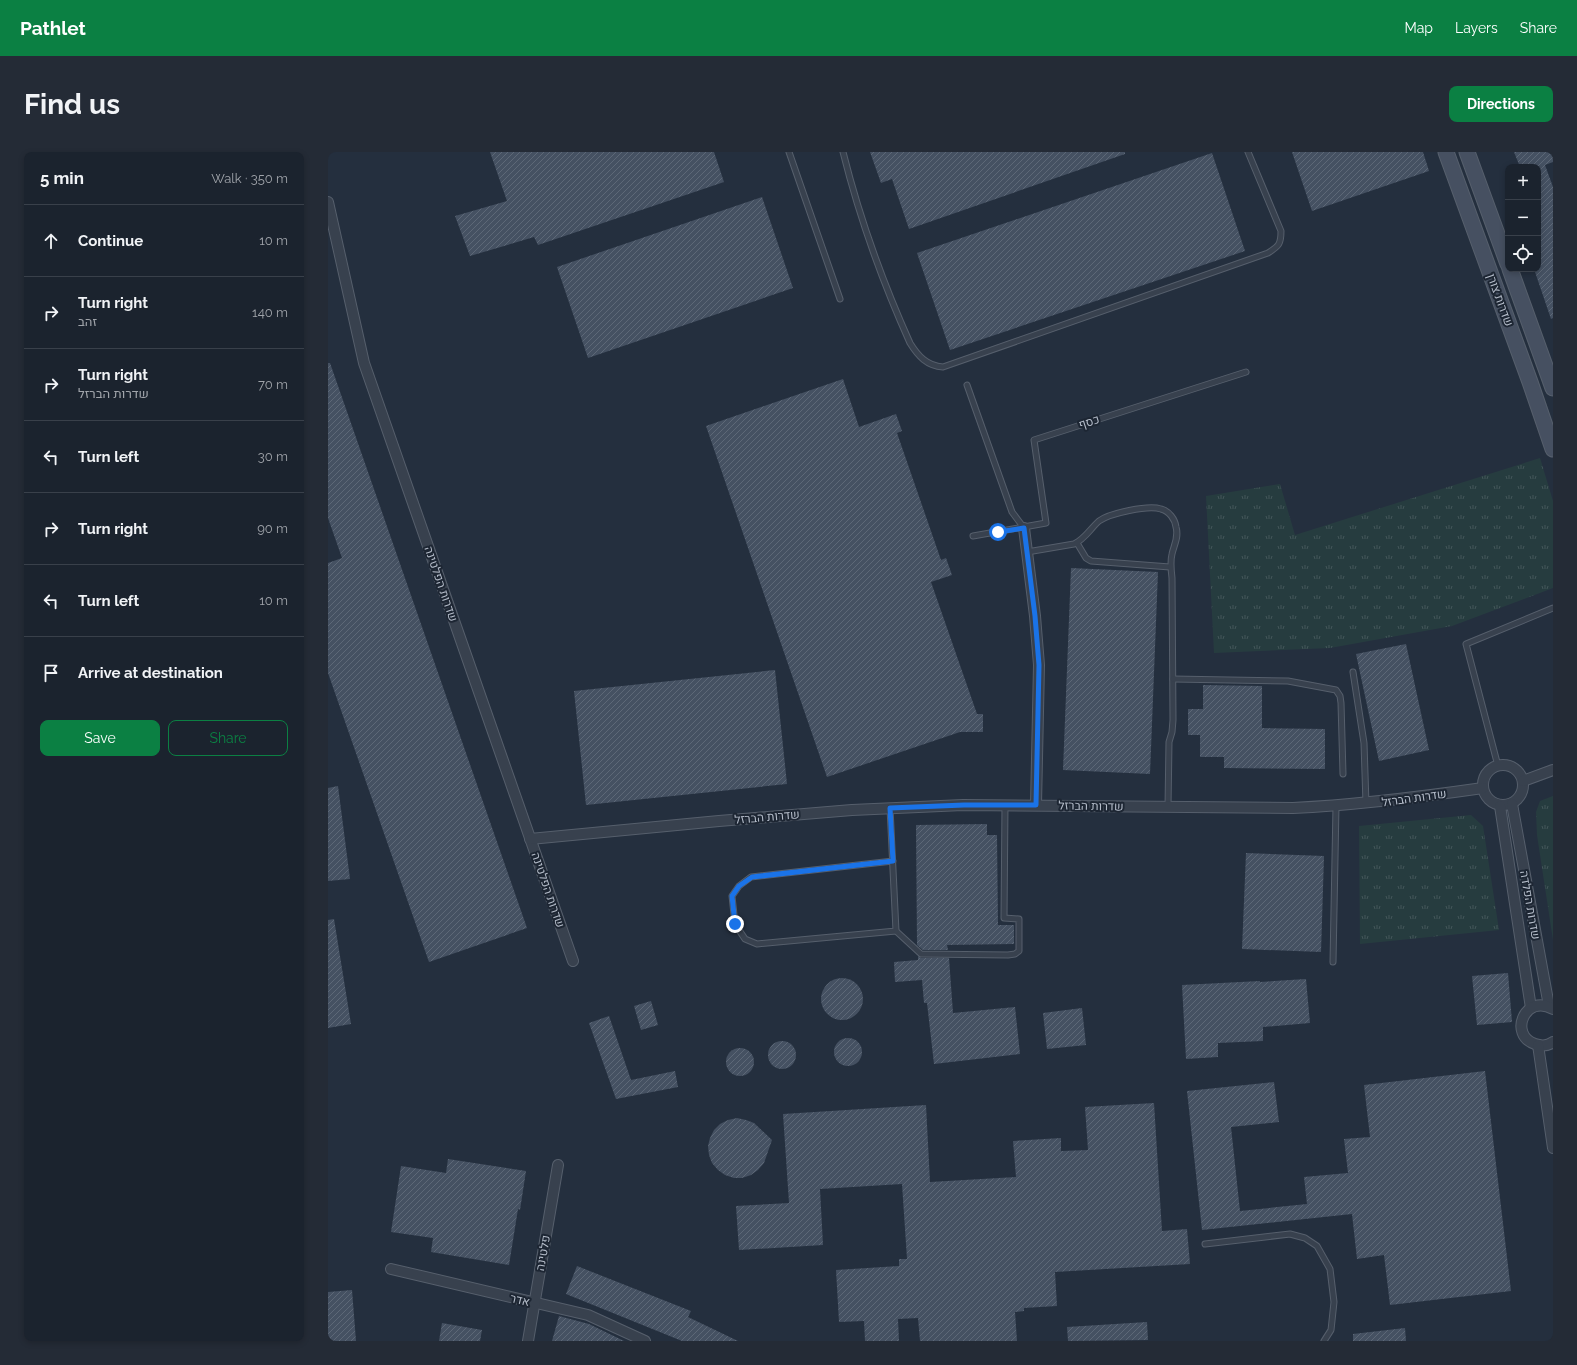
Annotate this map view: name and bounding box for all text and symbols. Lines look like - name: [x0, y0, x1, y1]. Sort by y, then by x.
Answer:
- text: Pathlet: [20, 17, 86, 39]
- text: Map: [1405, 20, 1433, 36]
- text: Layers: [1455, 20, 1498, 36]
- text: Share: [1520, 20, 1557, 36]
- button: Directions: [1449, 86, 1553, 122]
- text: Find us: [24, 88, 120, 121]
- map controls: [1505, 164, 1541, 272]
- button: +: [1505, 164, 1541, 200]
- text: 5 min: [40, 168, 84, 188]
- text: Walk · 350 m: [211, 171, 288, 186]
- button: −: [1505, 200, 1541, 236]
- icon: ahead: [40, 230, 62, 252]
- text: Continue: [78, 232, 143, 250]
- text: 10 m: [259, 233, 288, 248]
- button: locate: [1505, 236, 1541, 272]
- street label: שדרות צורן: [1484, 272, 1516, 328]
- text: Turn right: [78, 294, 148, 312]
- icon: right: [40, 302, 62, 324]
- text: 140 m: [252, 305, 288, 320]
- text: זהב: [78, 314, 97, 329]
- text: Turn right: [78, 366, 148, 384]
- icon: right: [40, 374, 62, 396]
- text: 70 m: [258, 377, 288, 392]
- text: שדרות הברזל: [78, 386, 149, 401]
- street label: כסף: [1077, 412, 1101, 432]
- icon: left: [40, 446, 62, 468]
- text: Turn left: [78, 448, 139, 466]
- text: 30 m: [258, 449, 288, 464]
- icon: right: [40, 518, 62, 540]
- text: Turn right: [78, 520, 148, 538]
- text: 90 m: [257, 521, 288, 536]
- route start: [989, 523, 1007, 541]
- street label: שדרות הפלטינה: [422, 544, 460, 624]
- icon: left: [40, 590, 62, 612]
- text: Turn left: [78, 592, 139, 610]
- text: 10 m: [259, 593, 288, 608]
- icon: arrive: [40, 662, 62, 684]
- text: Arrive at destination: [78, 664, 223, 682]
- button: Save: [40, 720, 160, 756]
- button: Share: [168, 720, 288, 756]
- street label: שדרות הברזל: [1381, 787, 1447, 809]
- street label: שדרות הברזל: [1058, 798, 1124, 814]
- street label: שדרות הברזל: [734, 807, 800, 827]
- street label: שדרות הפלטינה: [529, 850, 567, 930]
- street label: שדרות הפלדה: [1517, 869, 1543, 941]
- route end: [726, 915, 744, 933]
- street label: פלטינה: [533, 1234, 553, 1272]
- street label: אדר: [509, 1291, 532, 1309]

